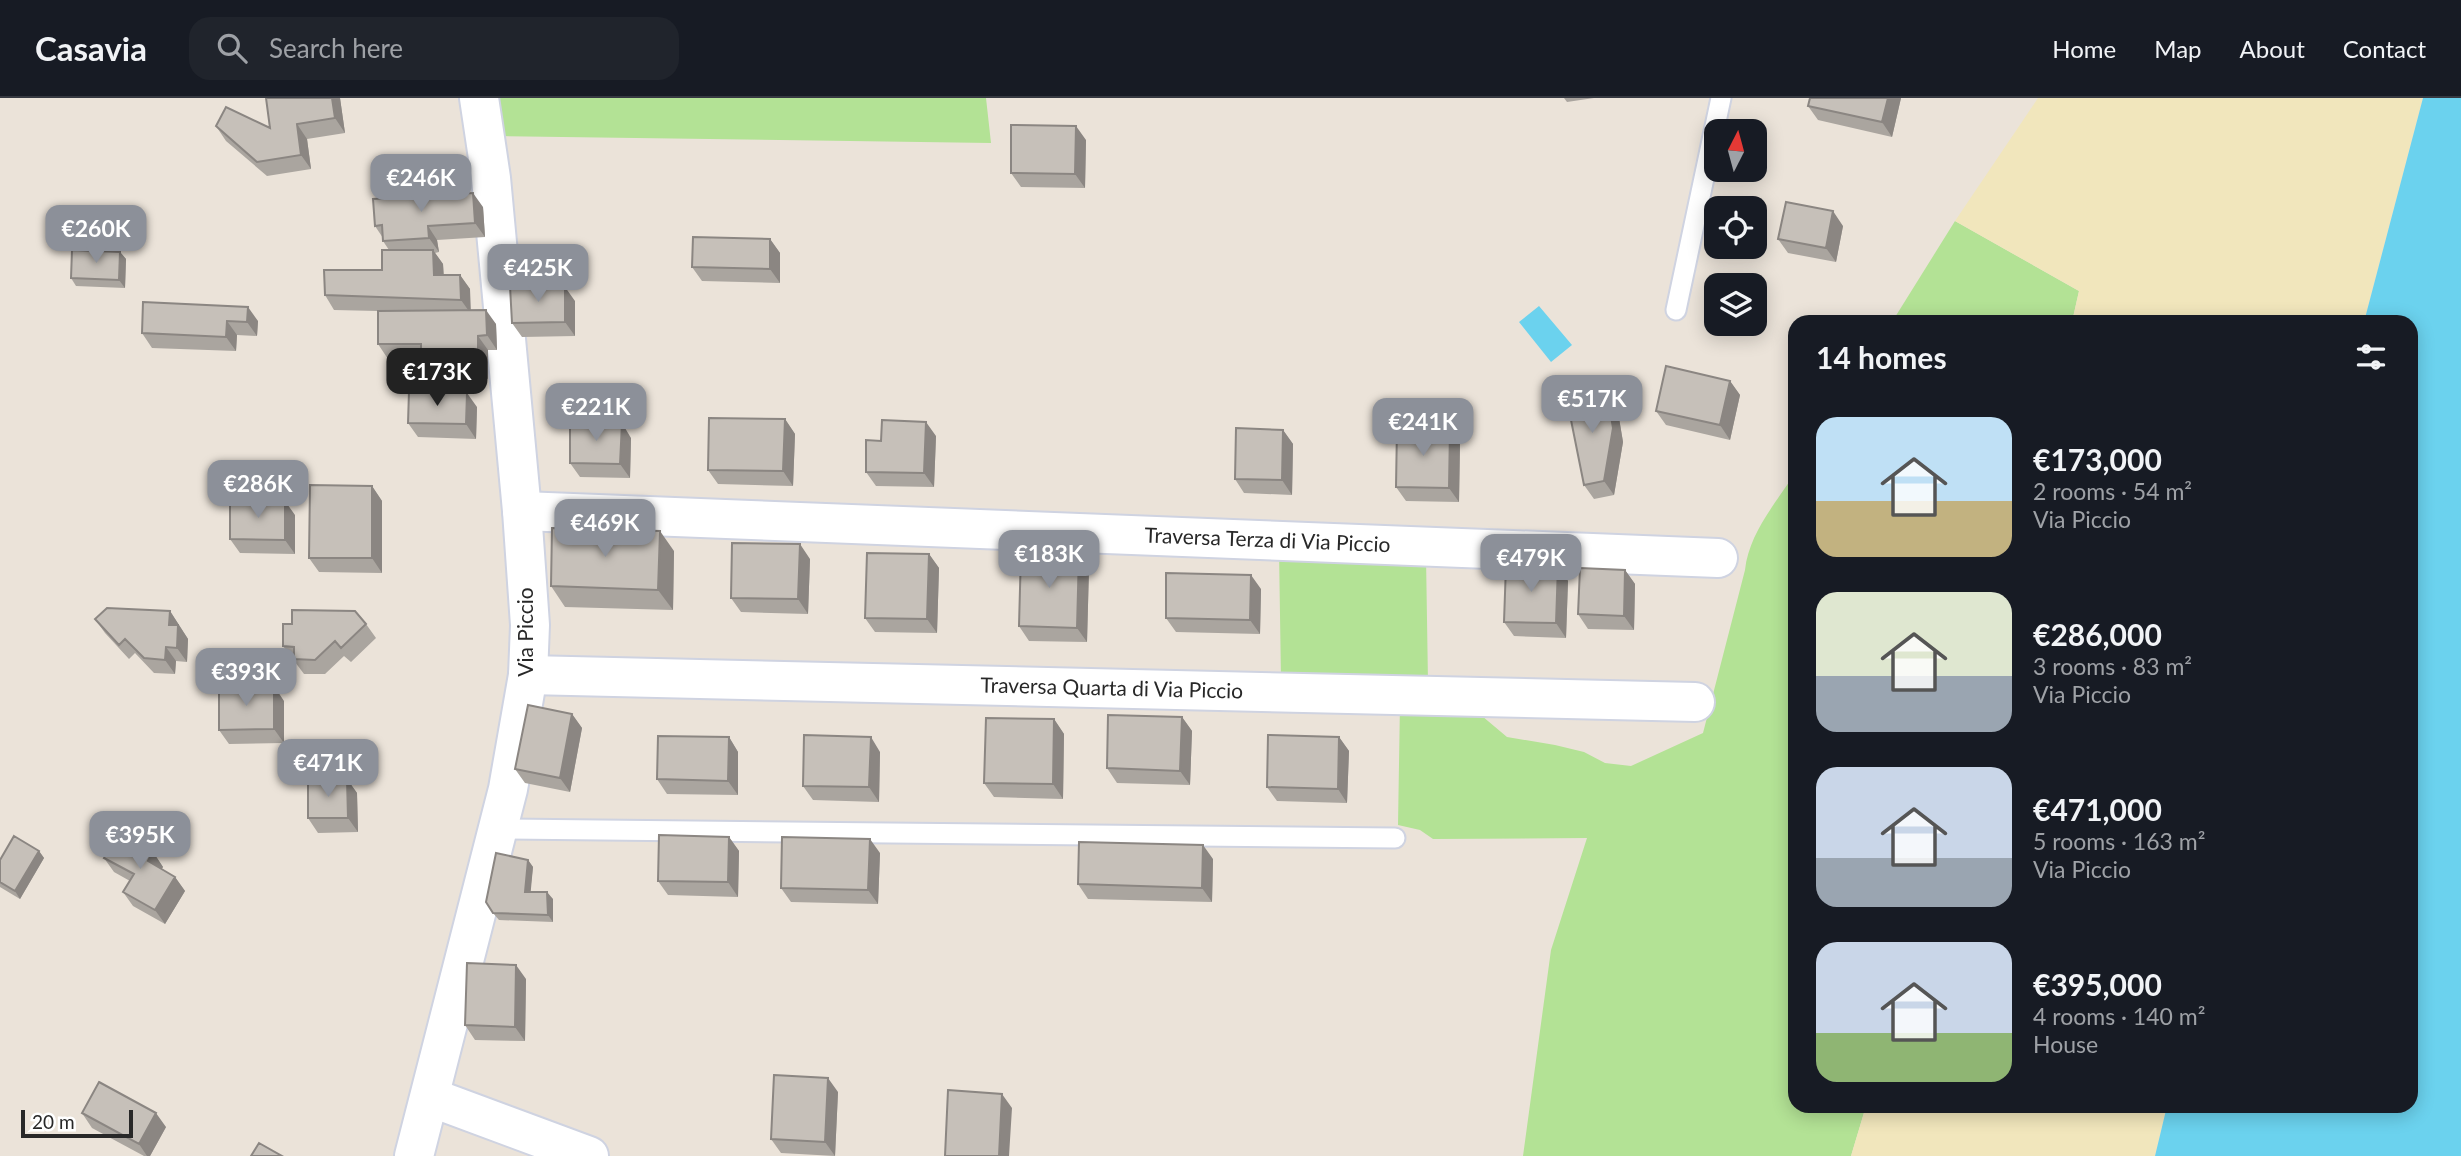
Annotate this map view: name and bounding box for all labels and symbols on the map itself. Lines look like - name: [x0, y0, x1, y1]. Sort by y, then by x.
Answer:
- north arrow: [1704, 119, 1768, 182]
- pin: €246K: [372, 155, 470, 214]
- pin: €260K: [47, 206, 145, 265]
- pin: €425K: [489, 244, 587, 304]
- pin: €173K: [388, 348, 486, 408]
- pin: €517K: [1543, 376, 1641, 435]
- pin: €221K: [547, 384, 645, 443]
- pin: €241K: [1374, 398, 1472, 458]
- pin: €286K: [209, 460, 307, 520]
- pin: €469K: [556, 500, 654, 559]
- street label: Traversa Terza di Via Piccio: [1144, 521, 1391, 556]
- pin: €183K: [1000, 531, 1098, 590]
- pin: €479K: [1482, 534, 1580, 594]
- street label: Via Piccio: [512, 587, 537, 677]
- pin: €393K: [197, 648, 295, 708]
- street label: Traversa Quarta di Via Piccio: [980, 671, 1244, 703]
- pin: €471K: [279, 740, 377, 799]
- pin: €395K: [91, 812, 189, 871]
- scale bar: [21, 1107, 133, 1139]

